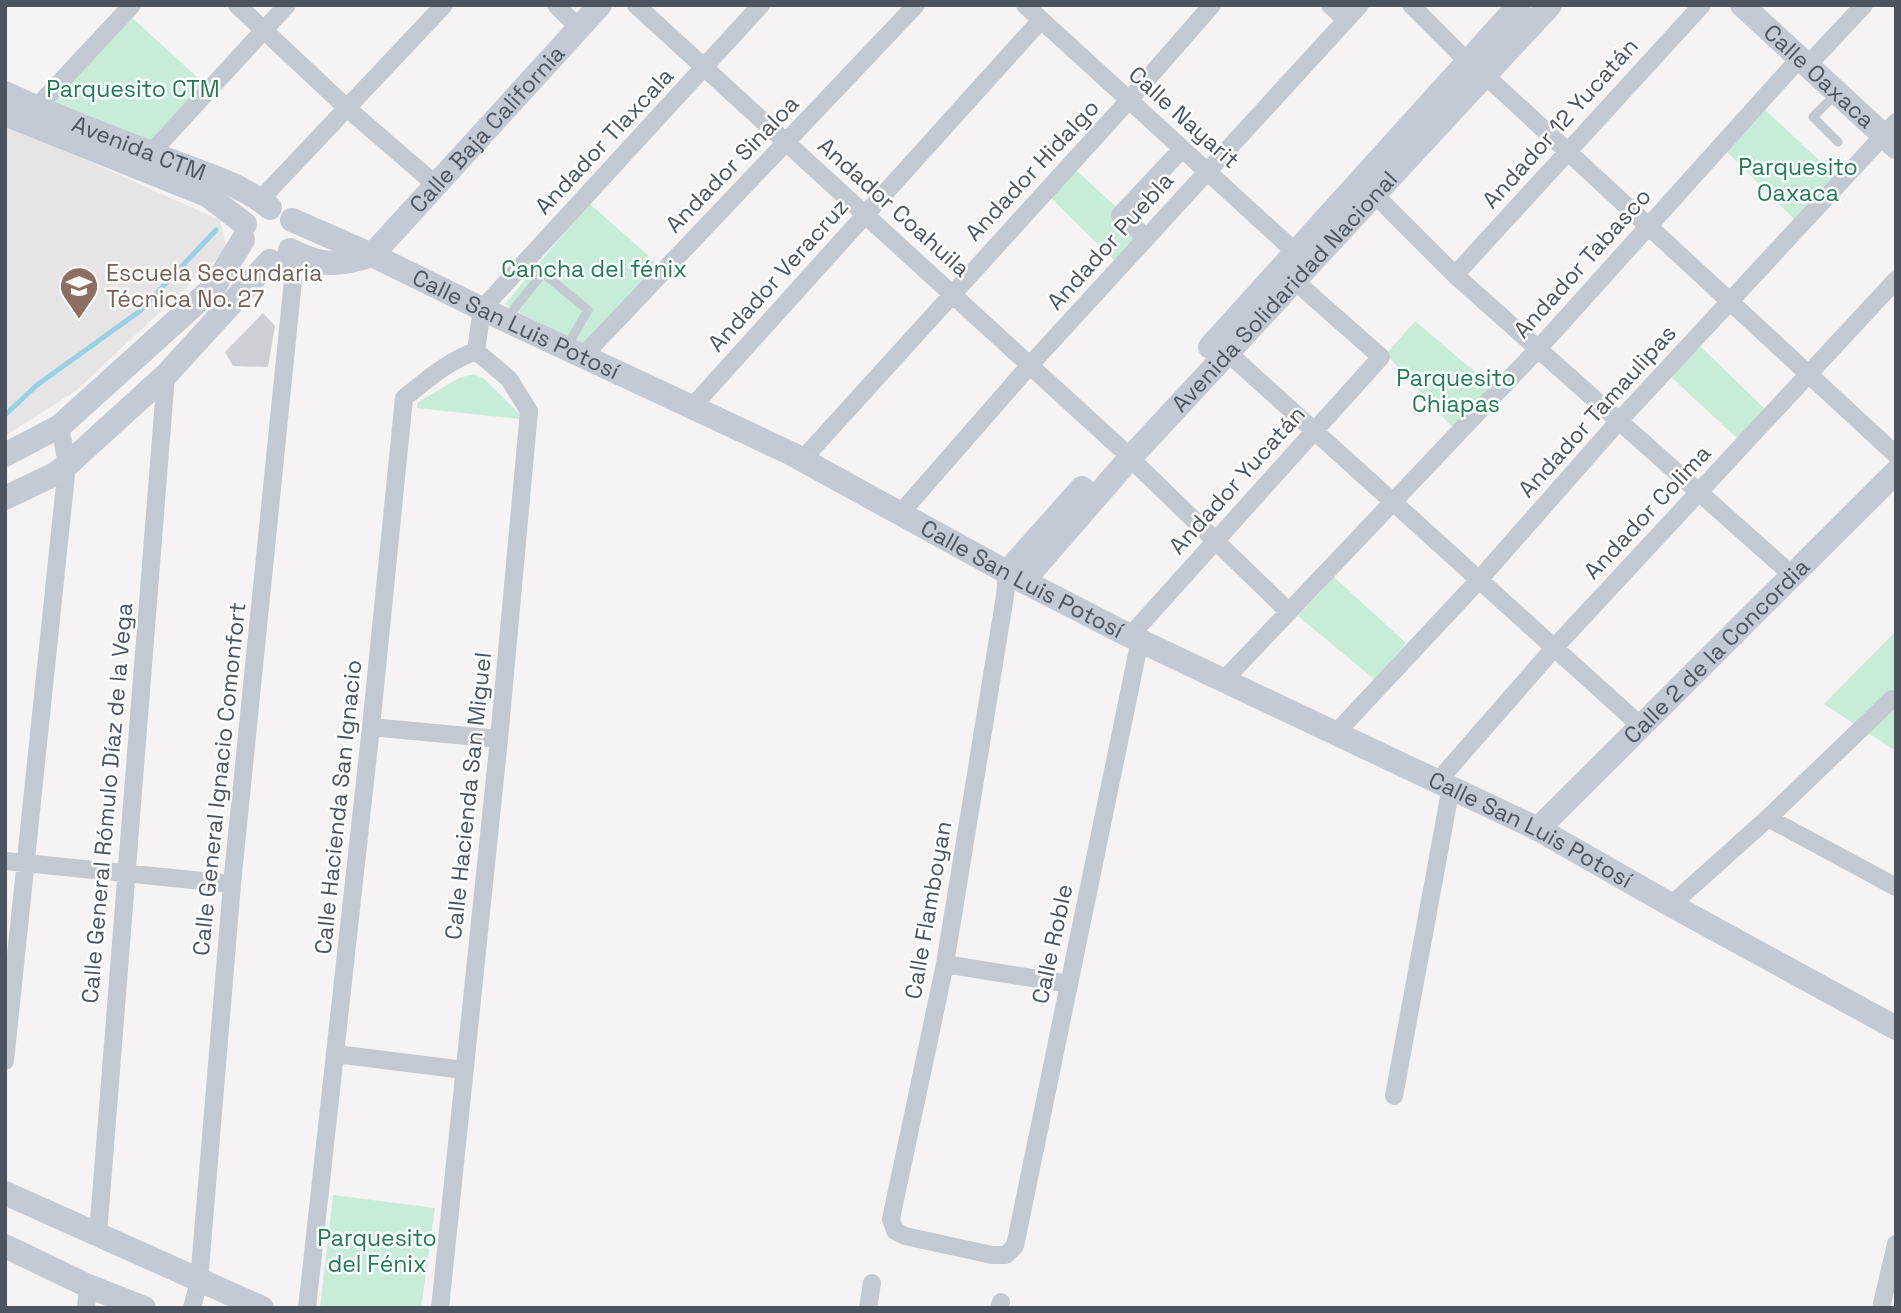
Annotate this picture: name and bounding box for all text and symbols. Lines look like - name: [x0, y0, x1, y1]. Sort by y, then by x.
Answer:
- street label: Calle Oaxaca: [1757, 17, 1881, 135]
- street label: Andador 12 Yucatán: [1475, 31, 1645, 215]
- street label: Calle Baja California: [403, 39, 571, 219]
- street label: Calle Nayarit: [1122, 59, 1246, 175]
- street label: Andador Tlaxcala: [528, 61, 680, 221]
- park label: Parquesito CTM: [46, 74, 220, 104]
- street label: Andador Sinaloa: [659, 89, 805, 239]
- street label: Andador Hidalgo: [959, 93, 1105, 247]
- street label: Avenida CTM: [68, 109, 210, 187]
- street label: Andador Coahuila: [812, 131, 976, 283]
- park label: Parquesito Oaxaca: [1738, 152, 1858, 208]
- street label: Avenida Solidaridad Nacional: [1165, 165, 1404, 419]
- street label: Andador Puebla: [1040, 166, 1180, 316]
- street label: Andador Tabasco: [1507, 182, 1657, 344]
- street label: Andador Veracruz: [701, 192, 855, 358]
- park label: Cancha del fénix: [501, 254, 687, 284]
- place label: Escuela Secundaria Técnica No. 27: [106, 258, 322, 314]
- street label: Calle San Luis Potosí: [407, 262, 625, 386]
- school or university icon: Escuela Secundaria Técnica No. 27: [58, 265, 100, 320]
- street label: Andador Tamaulipas: [1512, 318, 1682, 504]
- park label: Parquesito Chiapas: [1396, 363, 1516, 419]
- street label: Andador Yucatán: [1162, 399, 1312, 561]
- street label: Andador Colima: [1577, 438, 1717, 586]
- street label: Calle San Luis Potosí: [915, 513, 1129, 645]
- street label: Calle 2 de la Concordia: [1617, 552, 1816, 750]
- street label: Calle General Rómulo Díaz de la Vega: [75, 601, 139, 1005]
- street label: Calle General Ignacio Comonfort: [186, 601, 252, 957]
- street label: Calle Hacienda San Miguel: [438, 651, 498, 941]
- street label: Calle Hacienda San Ignacio: [308, 658, 368, 956]
- street label: Calle San Luis Potosí: [1424, 764, 1638, 895]
- street label: Calle Flamboyan: [898, 819, 958, 1001]
- street label: Calle Roble: [1025, 881, 1079, 1007]
- park label: Parquesito del Fénix: [317, 1223, 437, 1279]

